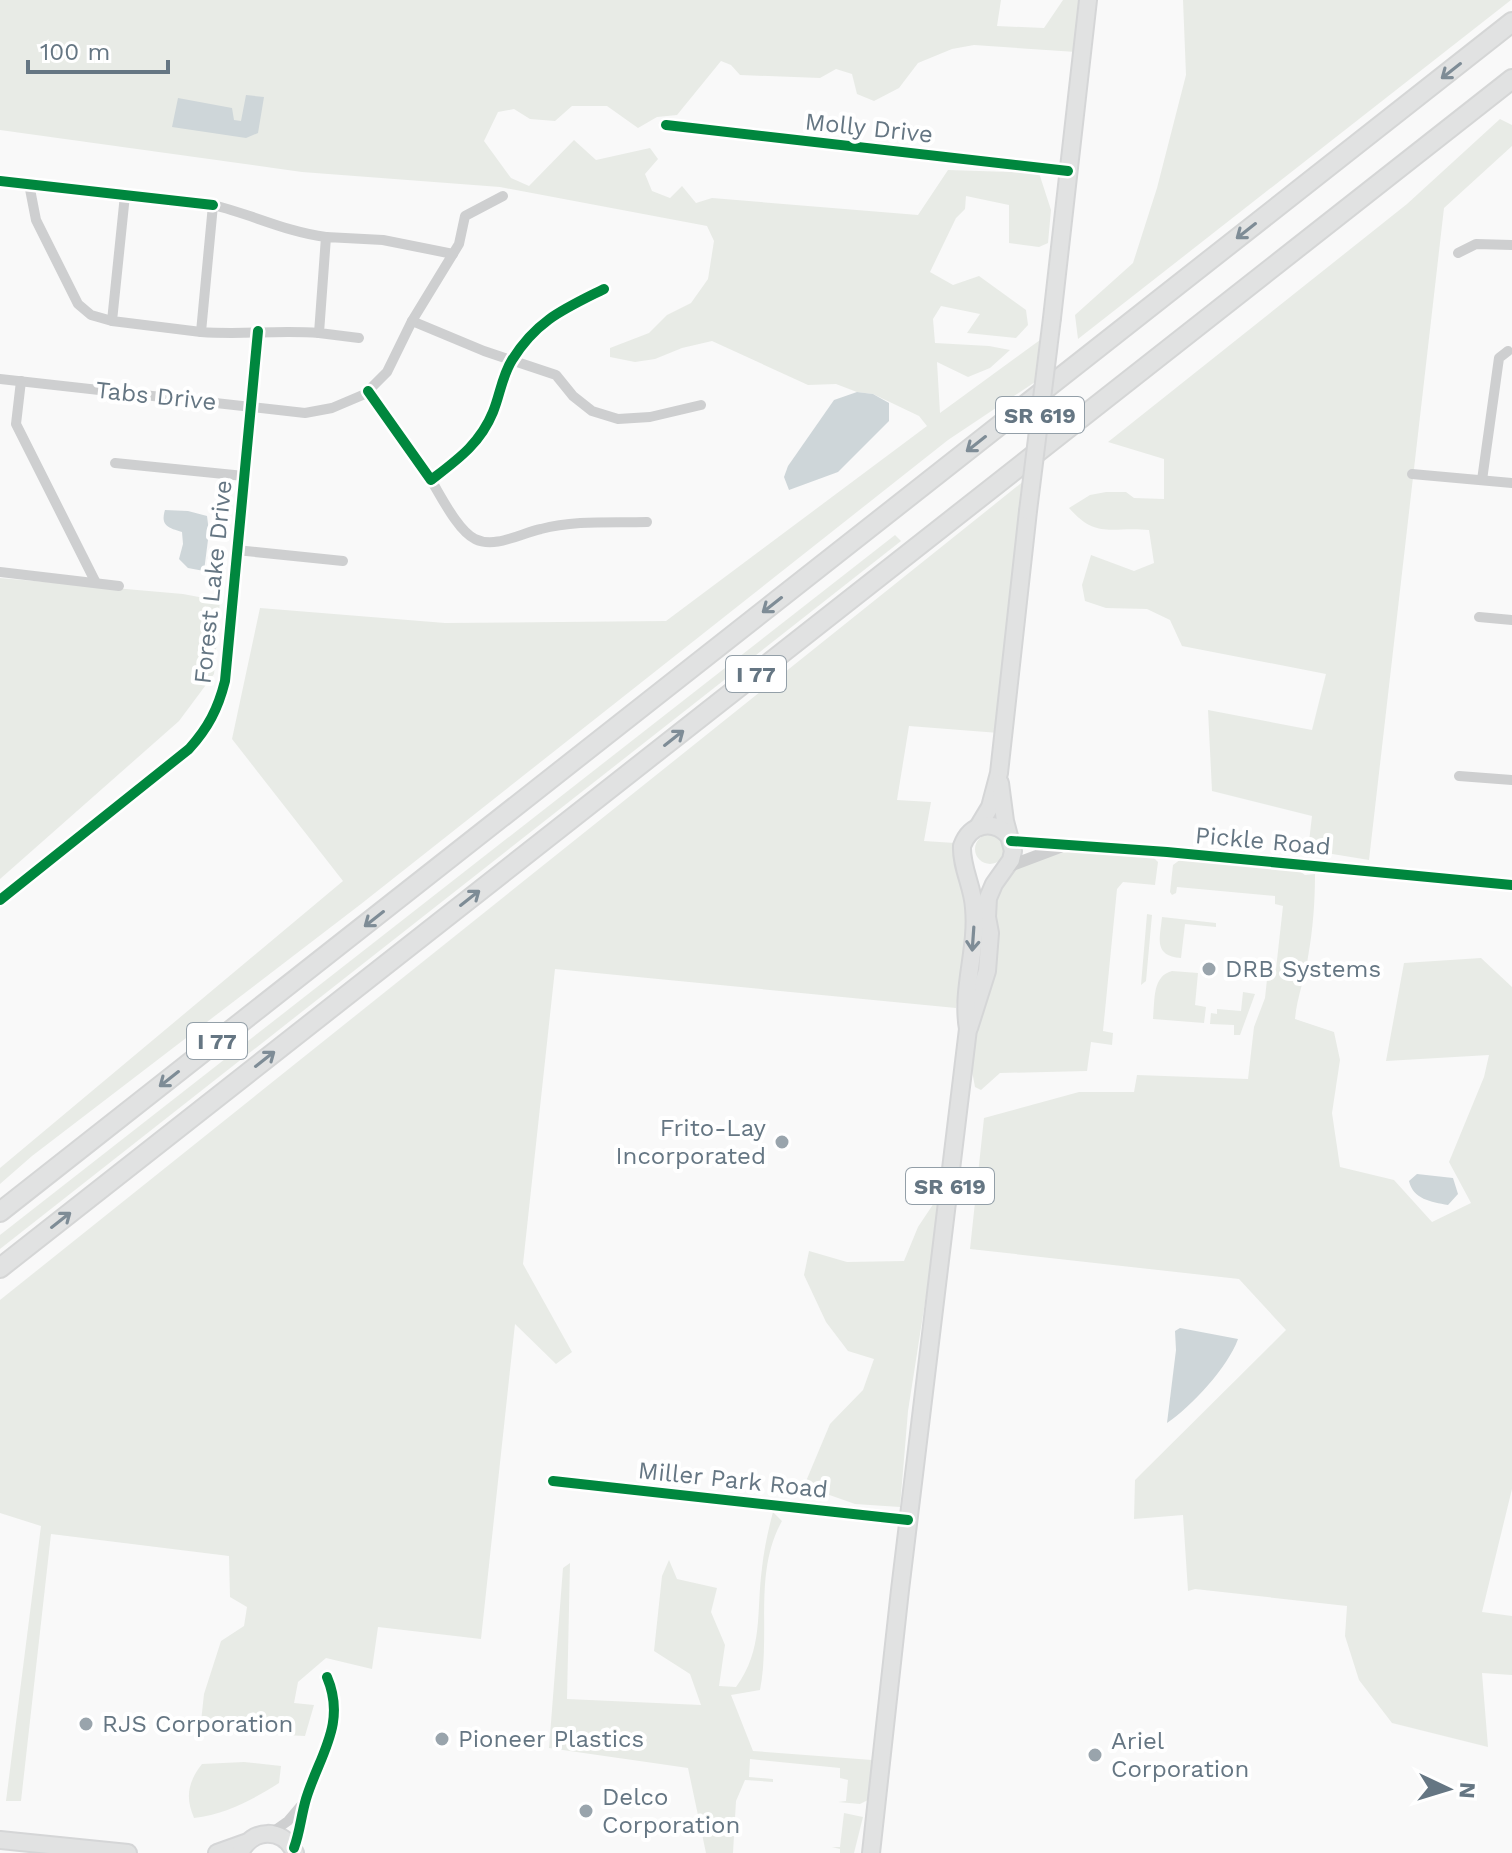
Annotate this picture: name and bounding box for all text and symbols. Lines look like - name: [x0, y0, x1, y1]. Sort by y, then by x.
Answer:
- scale bar: [28, 24, 168, 74]
- text: 100 m: [40, 38, 110, 66]
- one-way arrow: [1441, 62, 1462, 79]
- street label: Molly Drive: [804, 107, 934, 149]
- one-way arrow: [1236, 223, 1257, 240]
- street label: Tabs Drive: [94, 376, 218, 416]
- road number: SR 619: [996, 397, 1084, 433]
- one-way arrow: [965, 434, 986, 452]
- street label: Forest Lake Drive: [188, 479, 238, 685]
- one-way arrow: [762, 596, 783, 614]
- road number: I 77: [726, 656, 786, 692]
- one-way arrow: [663, 729, 684, 746]
- street label: Pickle Road: [1194, 821, 1332, 861]
- one-way arrow: [459, 890, 480, 907]
- one-way arrow: [364, 910, 385, 927]
- one-way arrow: [965, 925, 980, 952]
- place label: DRB Systems: [1225, 955, 1381, 983]
- marker: DRB Systems: [1200, 960, 1218, 978]
- road number: I 77: [187, 1023, 247, 1059]
- one-way arrow: [254, 1050, 275, 1068]
- one-way arrow: [159, 1071, 180, 1088]
- place label: Frito-Lay Incorporated: [616, 1114, 767, 1170]
- marker: Frito-Lay Incorporated: [773, 1133, 791, 1151]
- road number: SR 619: [906, 1168, 994, 1204]
- one-way arrow: [50, 1211, 71, 1229]
- street label: Miller Park Road: [637, 1456, 829, 1504]
- place label: RJS Corporation: [102, 1710, 293, 1738]
- marker: RJS Corporation: [77, 1715, 95, 1733]
- place label: Pioneer Plastics: [458, 1725, 644, 1753]
- place label: Ariel Corporation: [1111, 1727, 1249, 1783]
- marker: Pioneer Plastics: [433, 1730, 451, 1748]
- marker: Ariel Corporation: [1086, 1746, 1104, 1764]
- north arrow: [1408, 1749, 1488, 1829]
- text: N: [1454, 1781, 1480, 1799]
- place label: Delco Corporation: [602, 1783, 740, 1839]
- marker: Delco Corporation: [577, 1802, 595, 1820]

